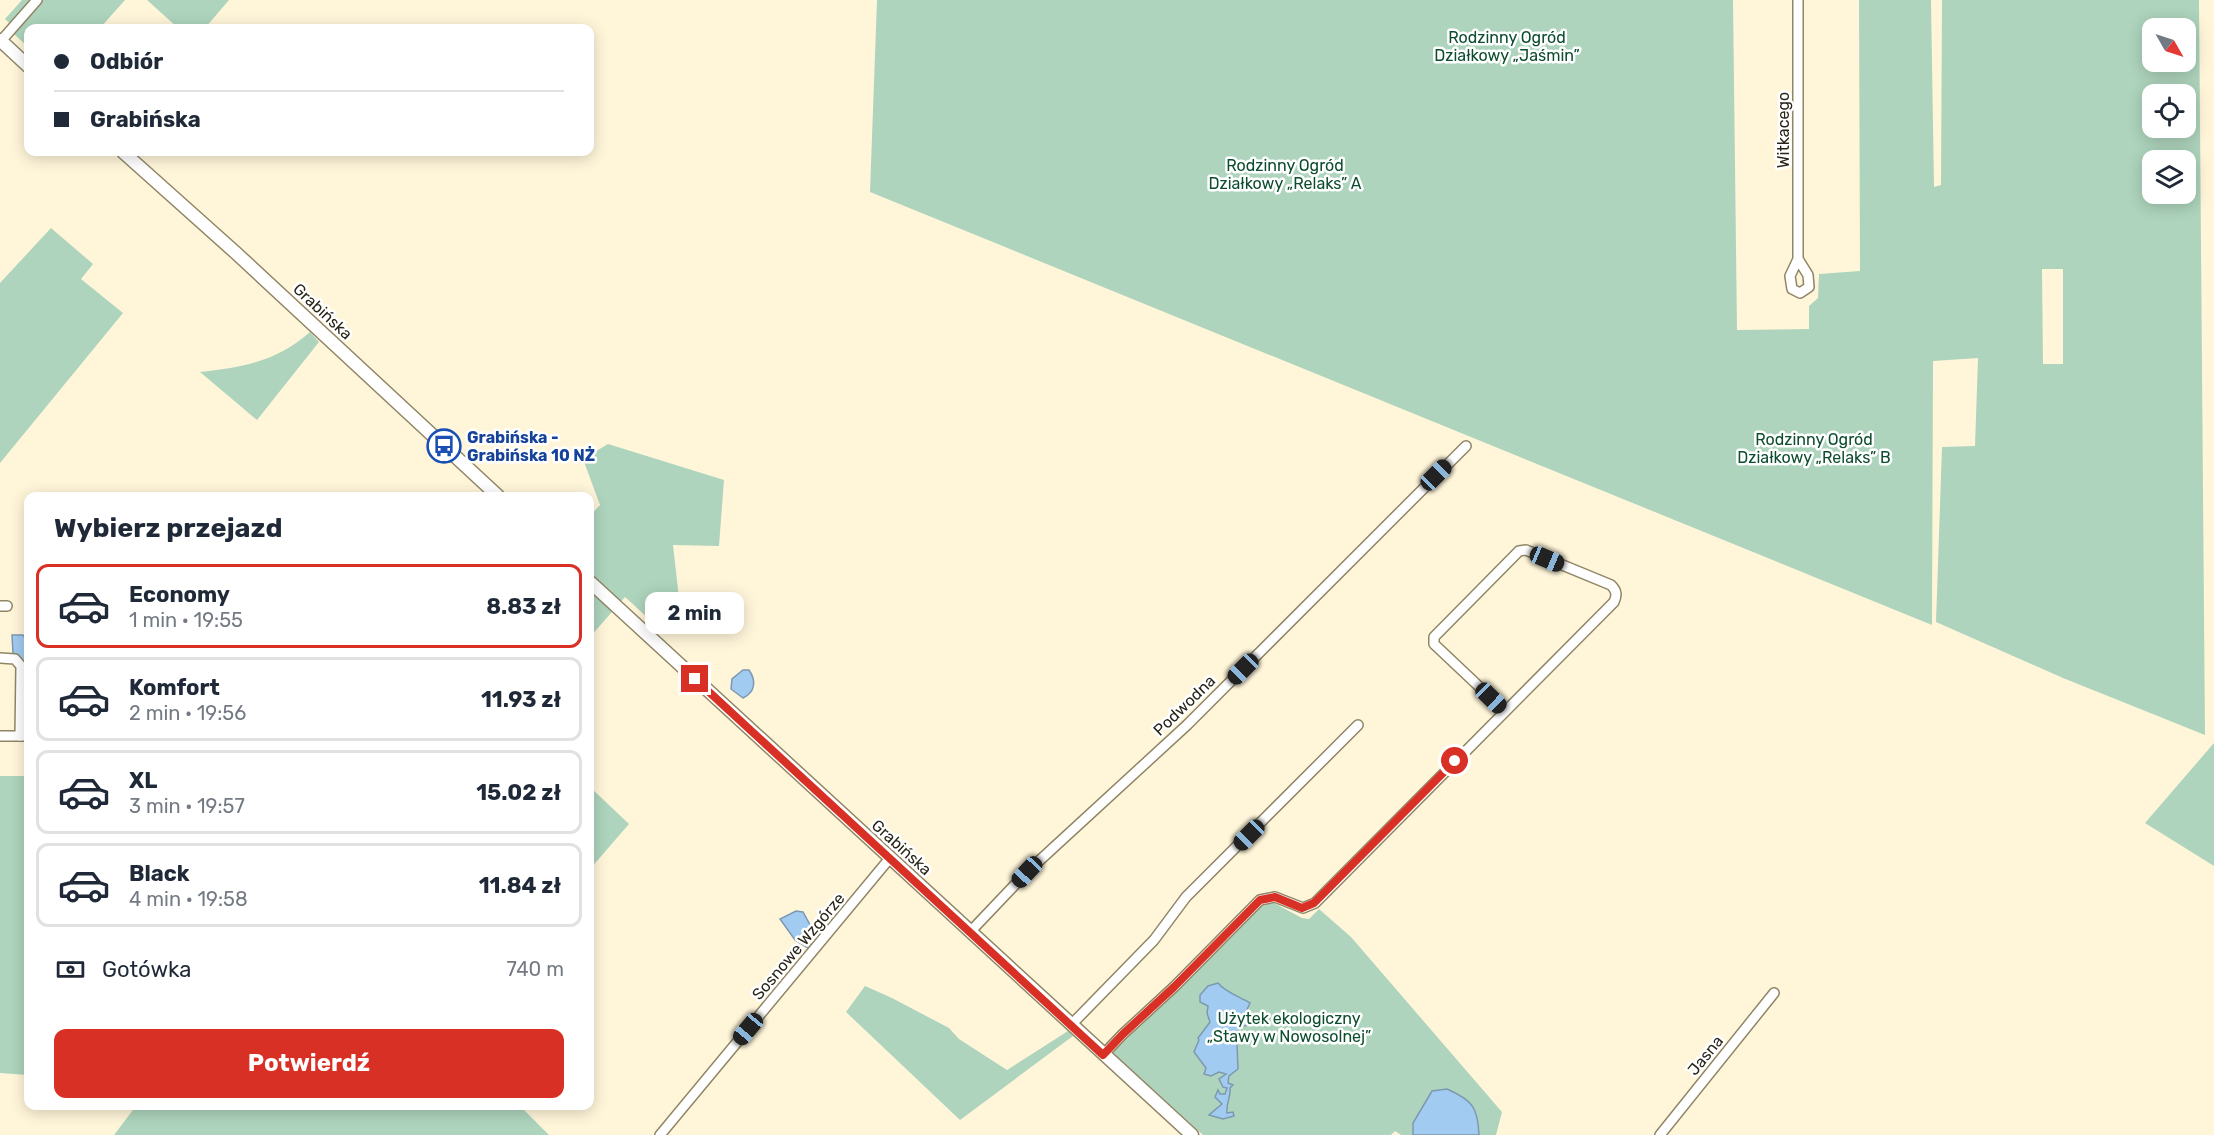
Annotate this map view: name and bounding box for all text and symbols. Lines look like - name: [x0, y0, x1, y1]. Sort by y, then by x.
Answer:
- north arrow: [2142, 18, 2196, 72]
- map controls: [2142, 18, 2196, 204]
- park label: Rodzinny Ogród Działkowy „Jaśmin”: [1434, 28, 1580, 65]
- text: Odbiór: [90, 48, 163, 75]
- button: locate: [2142, 84, 2196, 138]
- street label: Witkacego: [1774, 92, 1793, 168]
- text: Grabińska: [90, 106, 201, 133]
- button: layers: [2142, 150, 2196, 204]
- park label: Rodzinny Ogród Działkowy „Relaks” A: [1208, 156, 1362, 193]
- street label: Grabińska: [289, 279, 356, 343]
- bus stop icon: Grabińska - Grabińska 10 NŻ: [426, 428, 462, 464]
- place label: Grabińska - Grabińska 10 NŻ: [467, 428, 595, 465]
- park label: Rodzinny Ogród Działkowy „Relaks” B: [1737, 430, 1891, 467]
- car: [1417, 456, 1455, 494]
- text: Wybierz przejazd: [54, 512, 282, 544]
- car: [1527, 544, 1567, 574]
- icon: car: [57, 579, 111, 633]
- text: Economy: [129, 581, 230, 608]
- callout: 2 min: [646, 592, 744, 634]
- text: 8.83 zł: [486, 593, 561, 620]
- text: 2 min: [667, 601, 722, 625]
- text: 1 min · 19:55: [129, 608, 243, 632]
- car: [1224, 650, 1262, 688]
- route end: [681, 665, 708, 692]
- street label: Podwodna: [1149, 671, 1219, 740]
- icon: car: [57, 672, 111, 726]
- text: Komfort: [129, 674, 220, 701]
- car: [1472, 679, 1510, 717]
- text: 11.93 zł: [481, 686, 561, 713]
- text: 2 min · 19:56: [129, 701, 246, 725]
- route start: [1441, 747, 1468, 774]
- icon: car: [57, 765, 111, 819]
- text: XL: [129, 767, 157, 794]
- text: 15.02 zł: [476, 779, 561, 806]
- text: 3 min · 19:57: [129, 794, 245, 818]
- street label: Grabińska: [868, 816, 935, 879]
- car: [1230, 816, 1268, 854]
- car: [1008, 853, 1046, 891]
- icon: car: [57, 858, 111, 912]
- text: Black: [129, 860, 190, 887]
- text: 11.84 zł: [479, 872, 561, 899]
- text: 4 min · 19:58: [129, 887, 248, 911]
- street label: Sosnowe Wzgórze: [748, 889, 849, 1004]
- icon: cash: [54, 953, 87, 986]
- text: Gotówka: [102, 956, 191, 983]
- text: 740 m: [507, 957, 564, 981]
- car: [730, 1009, 766, 1049]
- park label: Użytek ekologiczny „Stawy w Nowosolnej”: [1207, 1009, 1371, 1046]
- button: Potwierdź: [54, 1029, 564, 1098]
- street label: Jasna: [1684, 1032, 1727, 1079]

